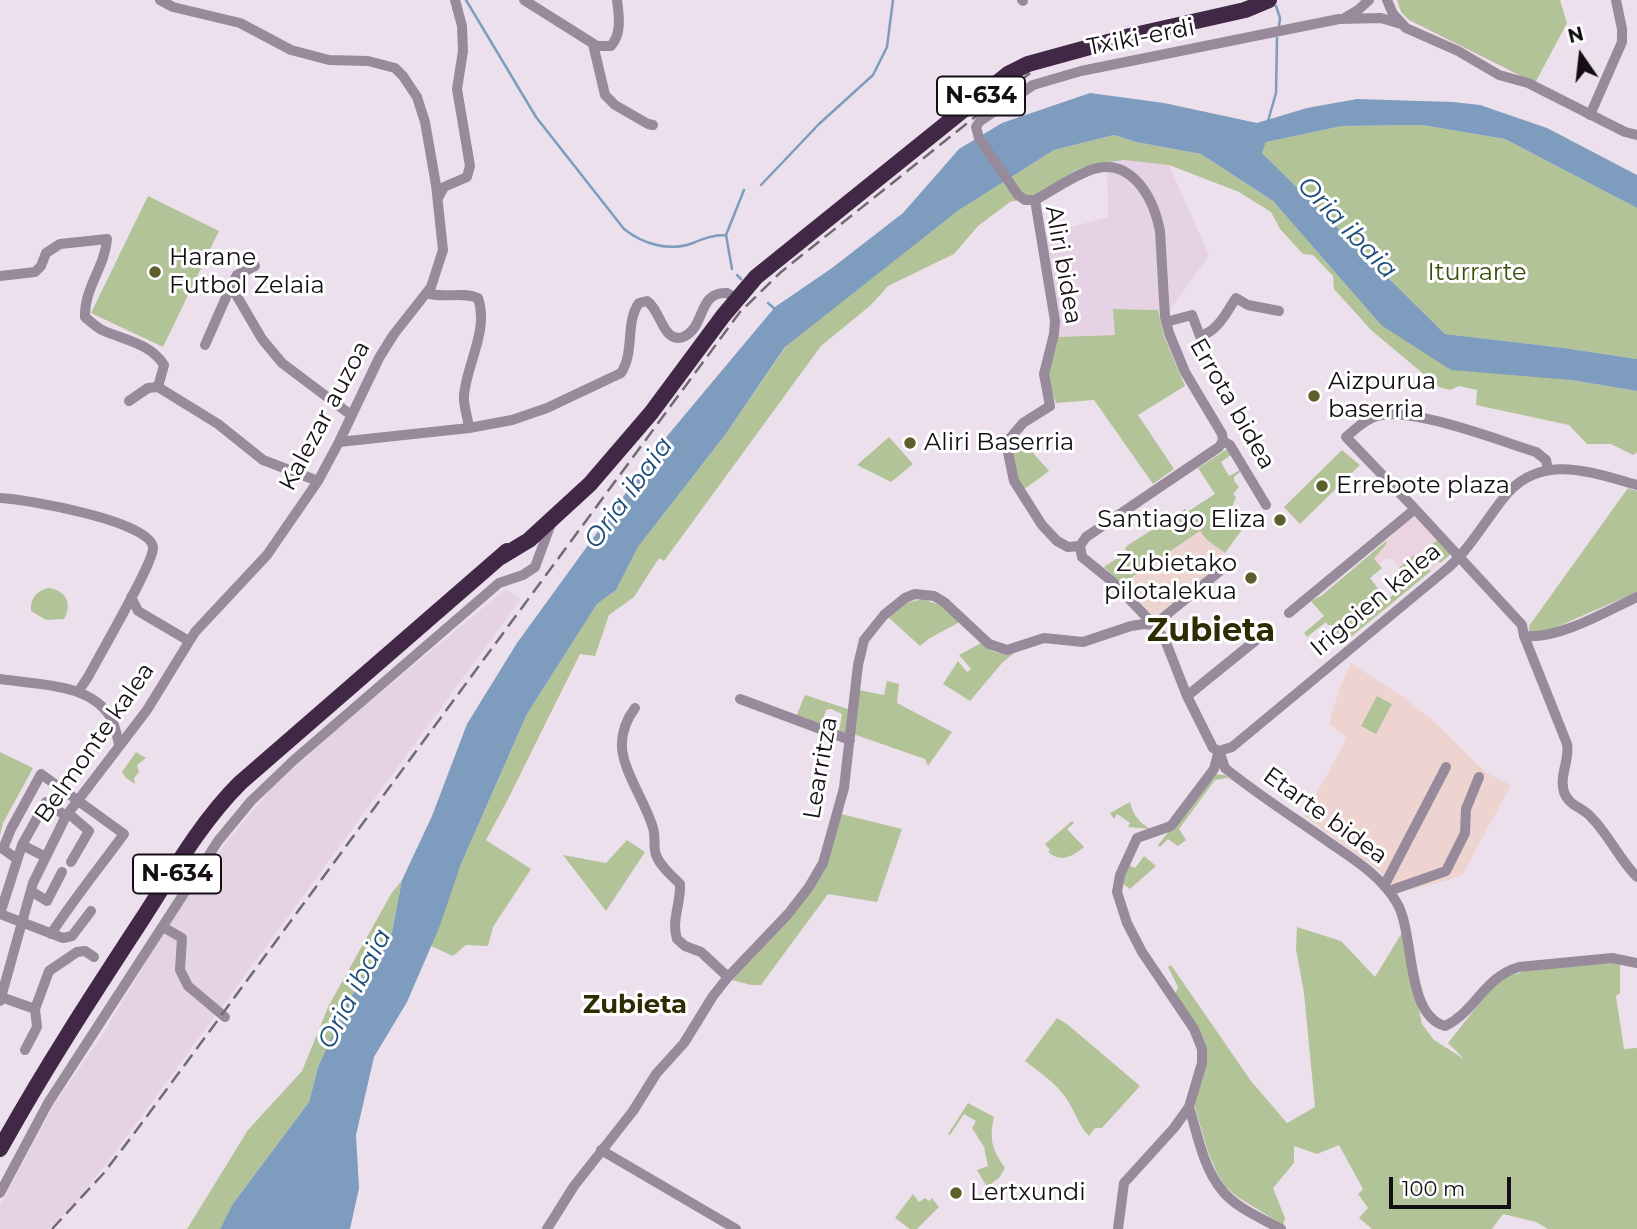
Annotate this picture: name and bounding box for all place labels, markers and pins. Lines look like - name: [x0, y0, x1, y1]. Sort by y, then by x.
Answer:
- place label: Harane Futbol Zelaia: [169, 244, 325, 300]
- marker: Harane Futbol Zelaia: [147, 264, 163, 280]
- place label: Aizpurua baserria: [1328, 368, 1436, 424]
- marker: Aizpurua baserria: [1306, 388, 1322, 404]
- place label: Aliri Baserria: [924, 429, 1074, 457]
- marker: Aliri Baserria: [902, 435, 918, 451]
- place label: Errebote plaza: [1336, 472, 1510, 500]
- marker: Errebote plaza: [1314, 478, 1330, 494]
- place label: Santiago Eliza: [1097, 506, 1266, 534]
- marker: Santiago Eliza: [1272, 512, 1288, 528]
- place label: Zubietako pilotalekua: [1104, 550, 1237, 606]
- marker: Zubietako pilotalekua: [1243, 570, 1259, 586]
- place label: Lertxundi: [970, 1179, 1086, 1207]
- marker: Lertxundi: [948, 1185, 964, 1201]

